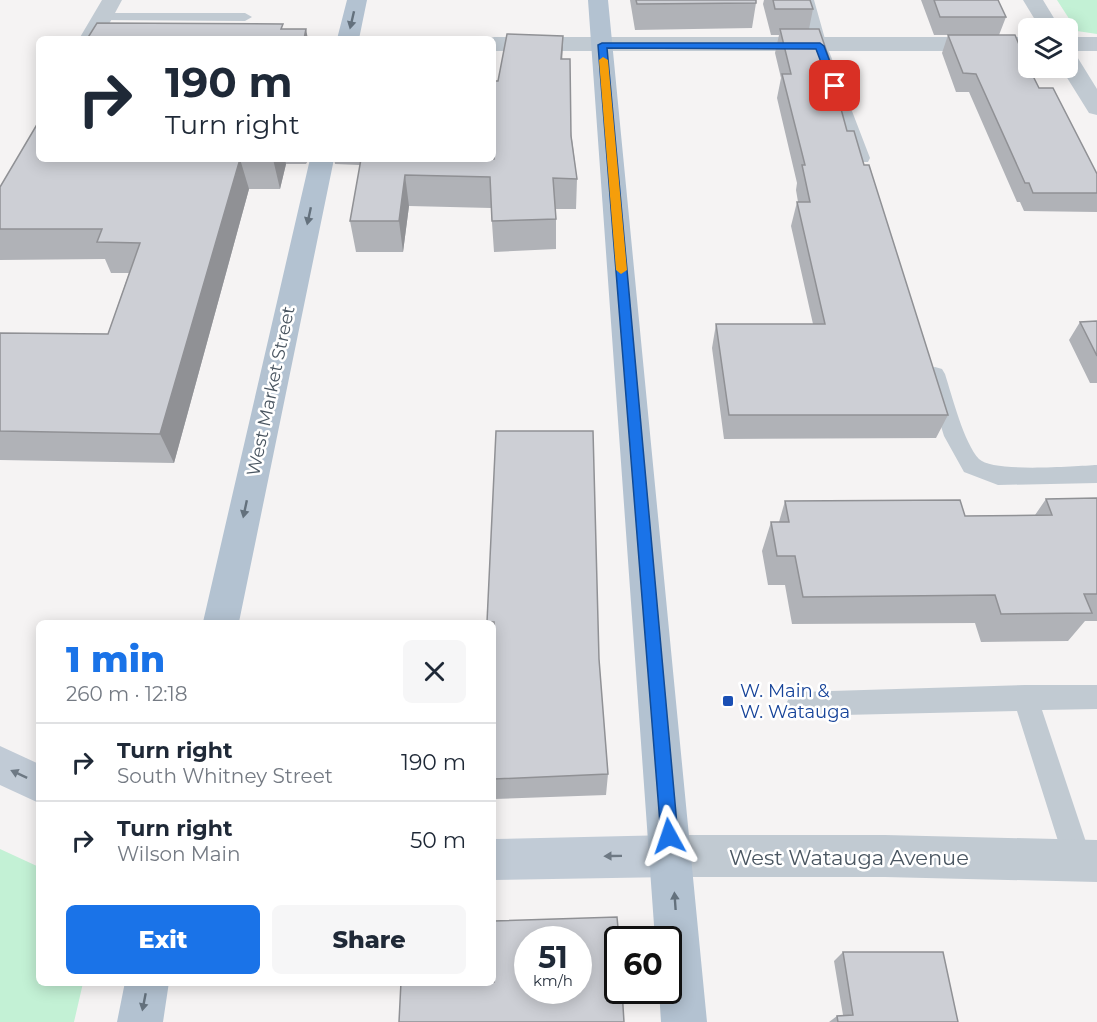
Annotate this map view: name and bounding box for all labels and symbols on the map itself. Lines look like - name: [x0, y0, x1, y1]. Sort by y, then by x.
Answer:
- one-way arrow: [347, 10, 357, 29]
- pin: [809, 60, 860, 111]
- one-way arrow: [304, 207, 313, 226]
- street label: West Market Street: [242, 304, 300, 478]
- one-way arrow: [240, 500, 250, 519]
- place label: W. Main & W. Watauga: [740, 680, 850, 723]
- marker: W. Main & W. Watauga: [721, 694, 735, 708]
- one-way arrow: [11, 770, 28, 779]
- position arrow: [637, 804, 701, 868]
- street label: West Watauga Avenue: [729, 845, 969, 870]
- one-way arrow: [603, 851, 622, 860]
- one-way arrow: [670, 891, 679, 910]
- speed limit sign: 60: [604, 926, 682, 1004]
- one-way arrow: [139, 993, 148, 1012]

